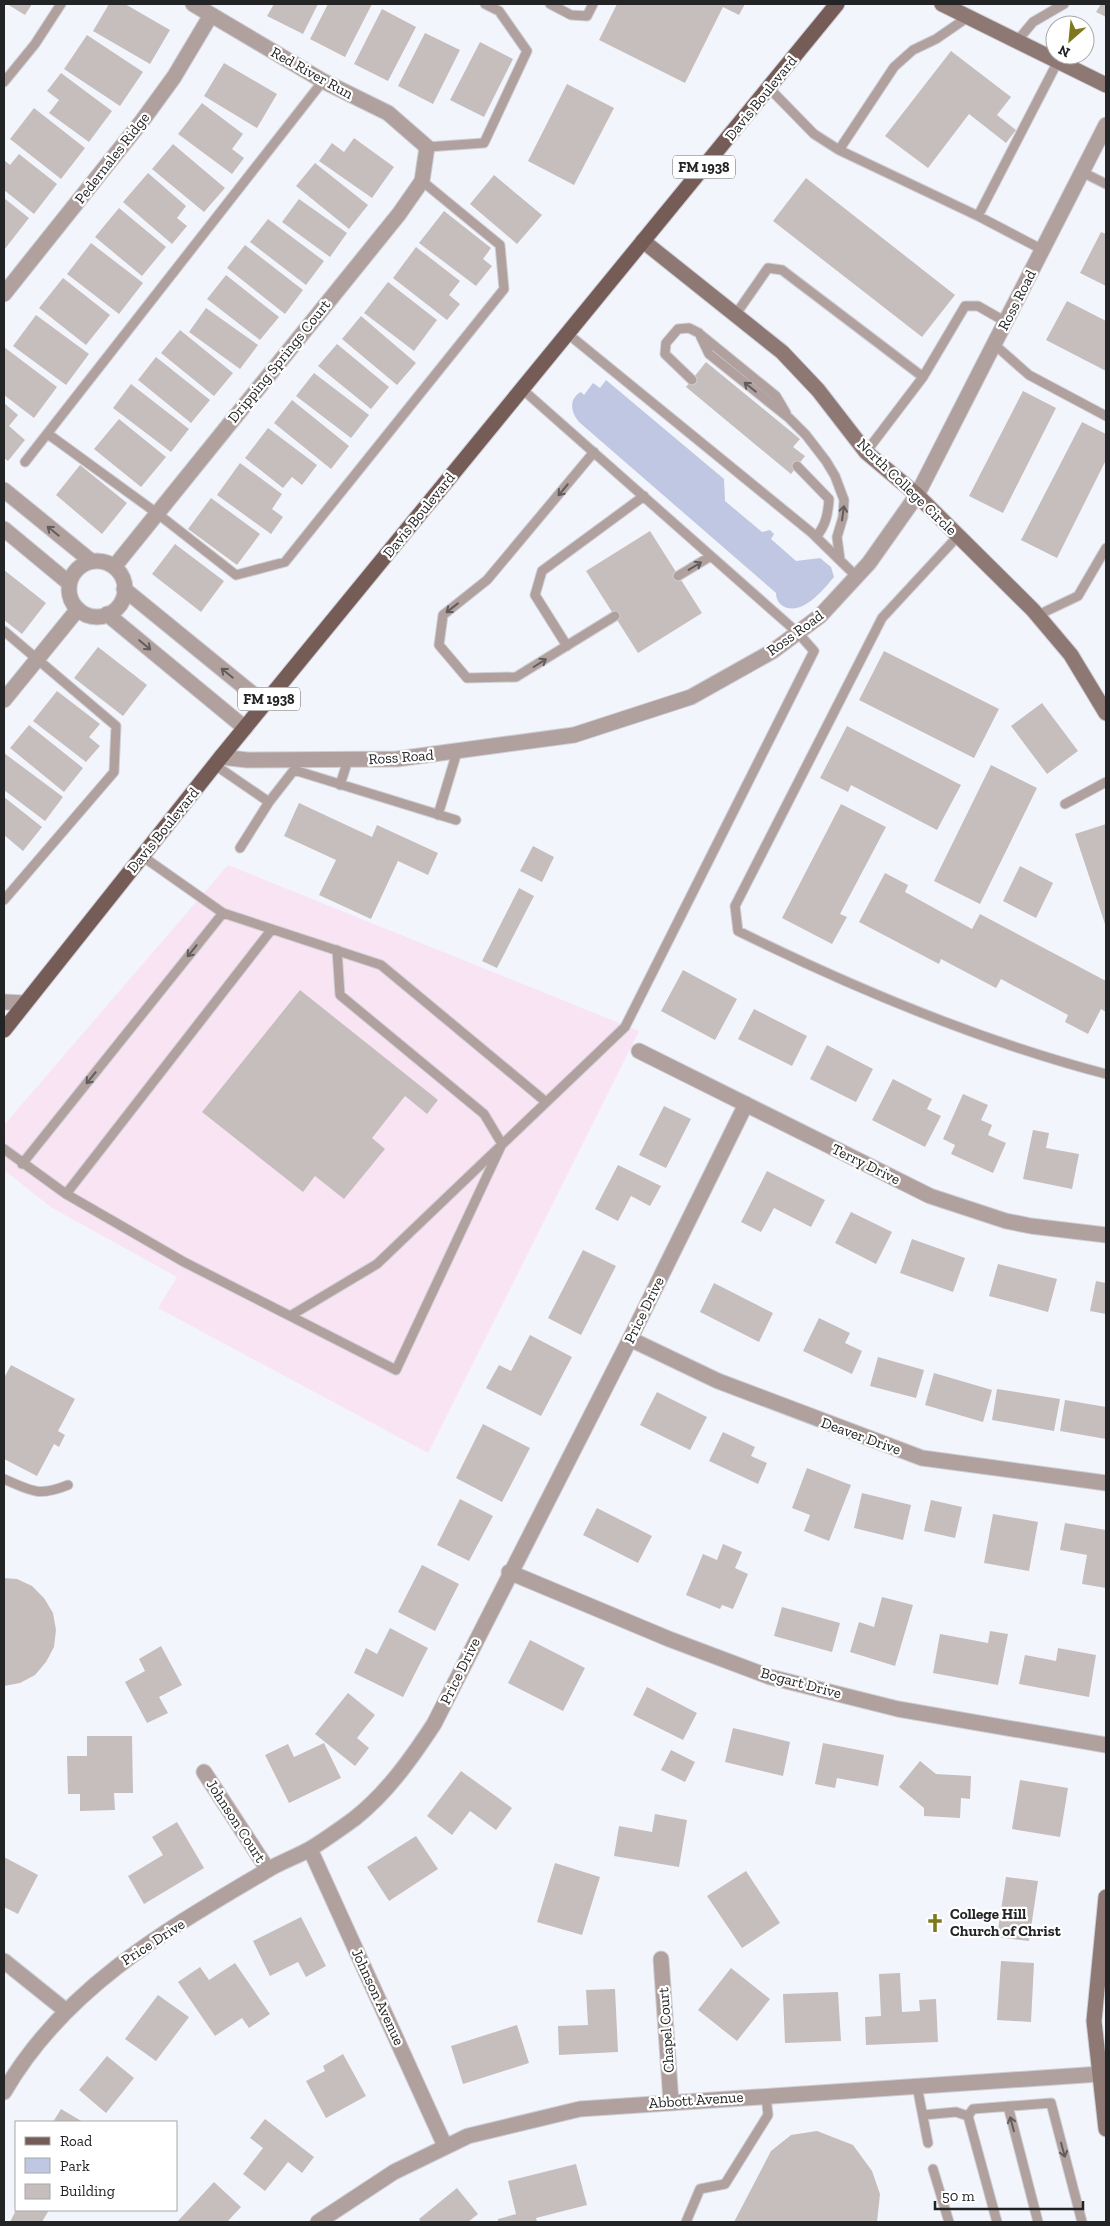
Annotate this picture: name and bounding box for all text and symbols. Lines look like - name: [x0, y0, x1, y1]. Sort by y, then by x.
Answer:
- north arrow: [1045, 15, 1095, 65]
- text: N: [1055, 41, 1073, 61]
- street label: Red River Run: [268, 43, 357, 103]
- street label: Davis Boulevard: [721, 51, 801, 144]
- street label: Pedernales Ridge: [71, 109, 153, 207]
- road number: FM 1938: [673, 156, 735, 178]
- street label: Ross Road: [994, 266, 1040, 333]
- street label: Dripping Springs Court: [224, 295, 334, 426]
- one-way arrow: [743, 382, 757, 392]
- street label: North College Circle: [854, 435, 960, 539]
- street label: Davis Boulevard: [379, 468, 459, 561]
- one-way arrow: [557, 483, 569, 496]
- one-way arrow: [838, 505, 848, 521]
- one-way arrow: [47, 525, 60, 536]
- one-way arrow: [687, 560, 701, 570]
- one-way arrow: [446, 602, 459, 613]
- street label: Ross Road: [763, 606, 827, 660]
- one-way arrow: [138, 640, 151, 651]
- one-way arrow: [532, 657, 546, 667]
- one-way arrow: [221, 667, 234, 678]
- road number: FM 1938: [238, 688, 300, 711]
- street label: Ross Road: [368, 746, 435, 768]
- street label: Davis Boulevard: [123, 783, 203, 876]
- one-way arrow: [187, 945, 198, 958]
- one-way arrow: [85, 1071, 96, 1084]
- street label: Terry Drive: [829, 1140, 903, 1188]
- street label: Price Drive: [620, 1274, 668, 1346]
- street label: Deaver Drive: [819, 1413, 903, 1459]
- street label: Price Drive: [436, 1635, 484, 1707]
- street label: Bogart Drive: [759, 1664, 843, 1702]
- street label: Johnson Court: [203, 1776, 270, 1866]
- place label: College Hill Church of Christ: [950, 1905, 1062, 1940]
- church icon: College Hill Church of Christ: [924, 1912, 946, 1934]
- street label: Price Drive: [118, 1915, 188, 1969]
- street label: Johnson Avenue: [348, 1946, 408, 2048]
- street label: Chapel Court: [654, 1986, 678, 2073]
- street label: Abbott Avenue: [648, 2088, 744, 2112]
- one-way arrow: [1007, 2117, 1017, 2133]
- legend: [15, 2121, 178, 2211]
- text: Road: [60, 2132, 93, 2150]
- one-way arrow: [1059, 2142, 1069, 2158]
- text: Park: [60, 2157, 90, 2175]
- scale bar: [935, 2178, 1082, 2210]
- text: Building: [60, 2182, 115, 2200]
- text: 50 m: [942, 2187, 975, 2205]

